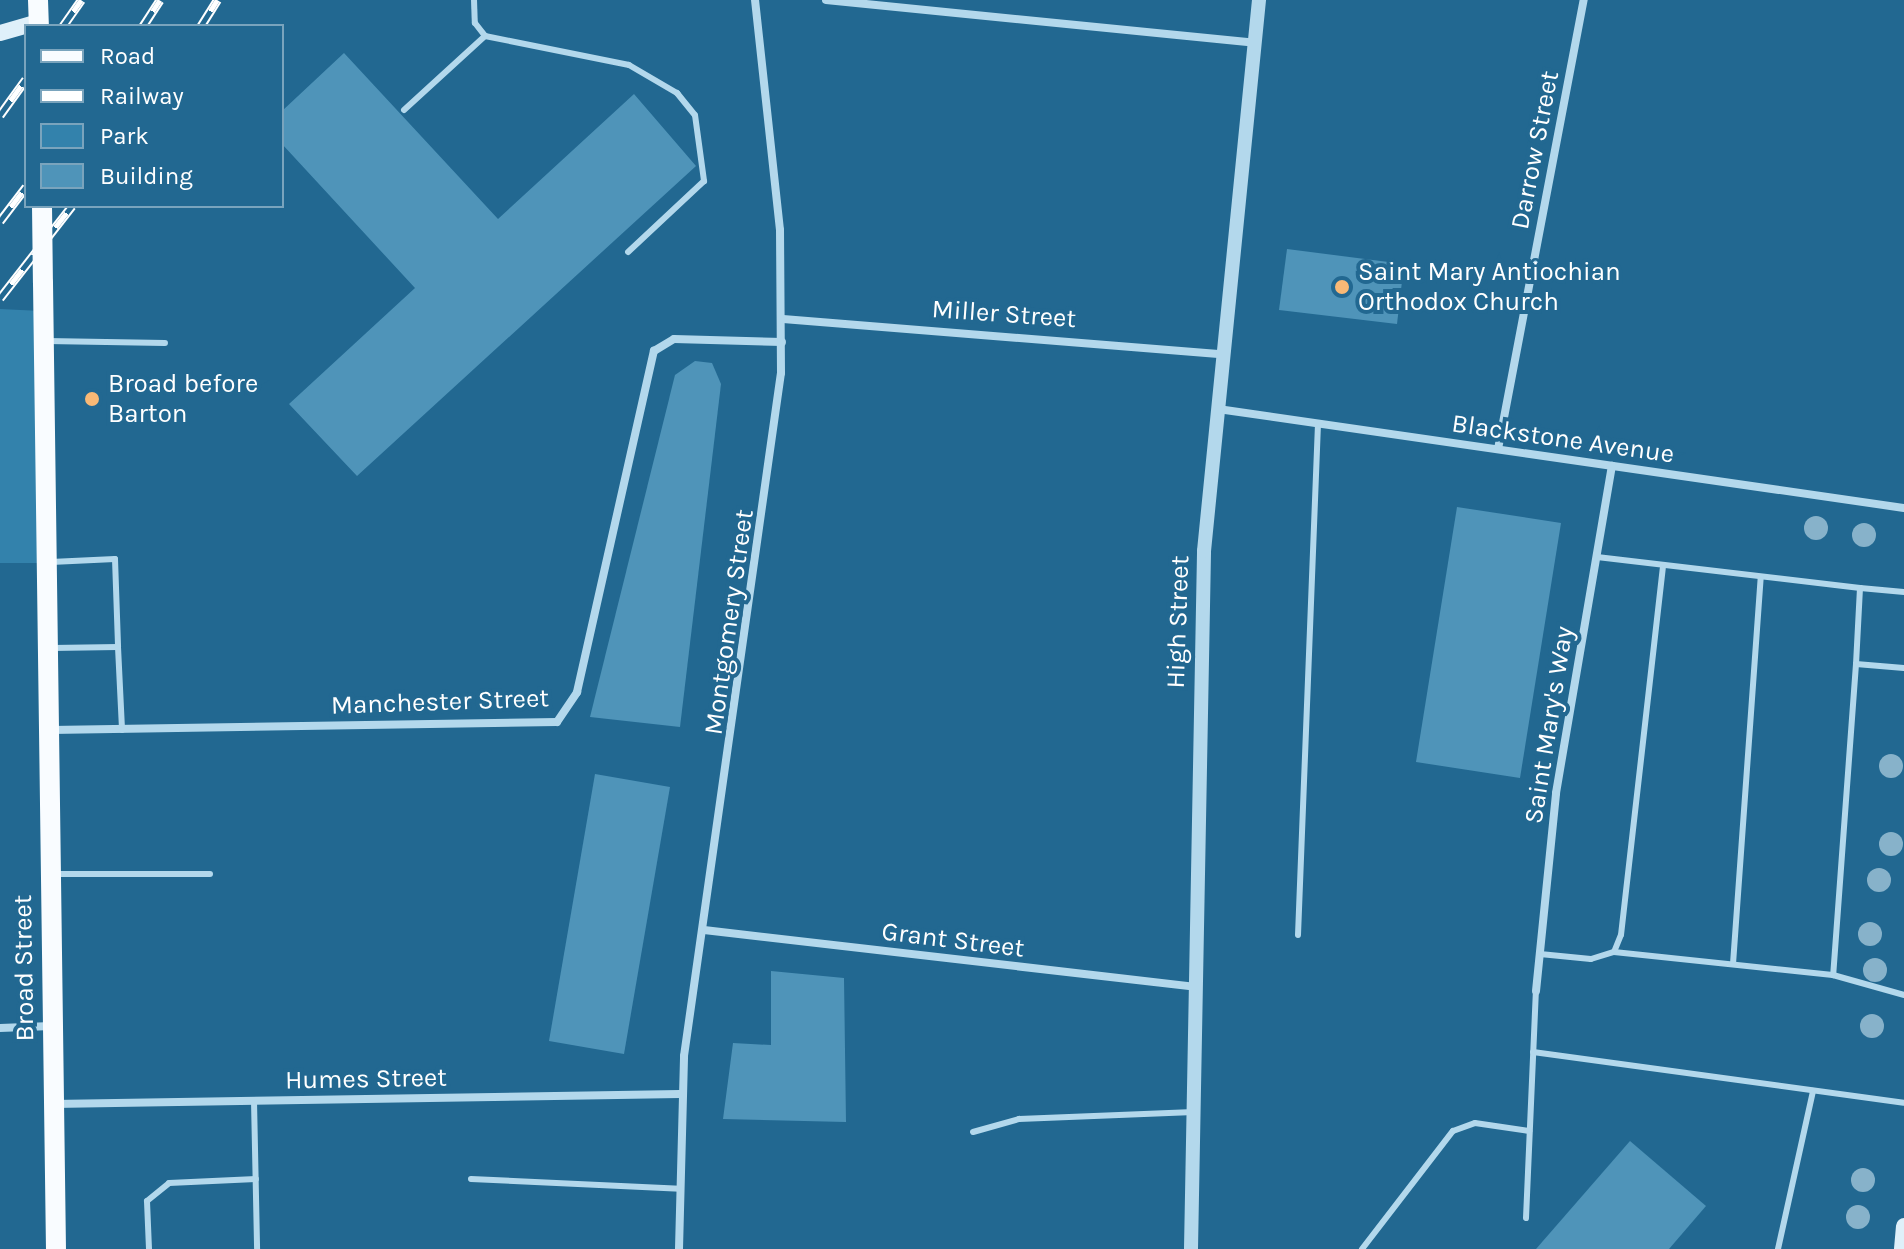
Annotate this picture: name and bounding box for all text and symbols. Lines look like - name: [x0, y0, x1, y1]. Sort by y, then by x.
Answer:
- legend: [24, 24, 284, 208]
- text: Road: [100, 42, 155, 70]
- street label: Darrow Street: [1504, 68, 1566, 232]
- text: Railway: [100, 82, 184, 110]
- text: Park: [100, 122, 149, 150]
- text: Building: [100, 162, 193, 190]
- place label: Saint Mary Antiochian Orthodox Church: [1358, 256, 1621, 318]
- marker: Saint Mary Antiochian Orthodox Church: [1333, 278, 1351, 296]
- street label: Miller Street: [931, 293, 1077, 335]
- place label: Broad before Barton: [108, 368, 258, 430]
- marker: Broad before Barton: [83, 390, 101, 408]
- street label: Blackstone Avenue: [1450, 408, 1676, 470]
- street label: Montgomery Street: [698, 507, 760, 737]
- street label: High Street: [1160, 555, 1196, 689]
- street label: Saint Mary's Way: [1518, 624, 1580, 826]
- street label: Manchester Street: [330, 683, 550, 721]
- street label: Broad Street: [7, 894, 41, 1042]
- street label: Grant Street: [880, 916, 1026, 964]
- street label: Humes Street: [285, 1062, 447, 1096]

